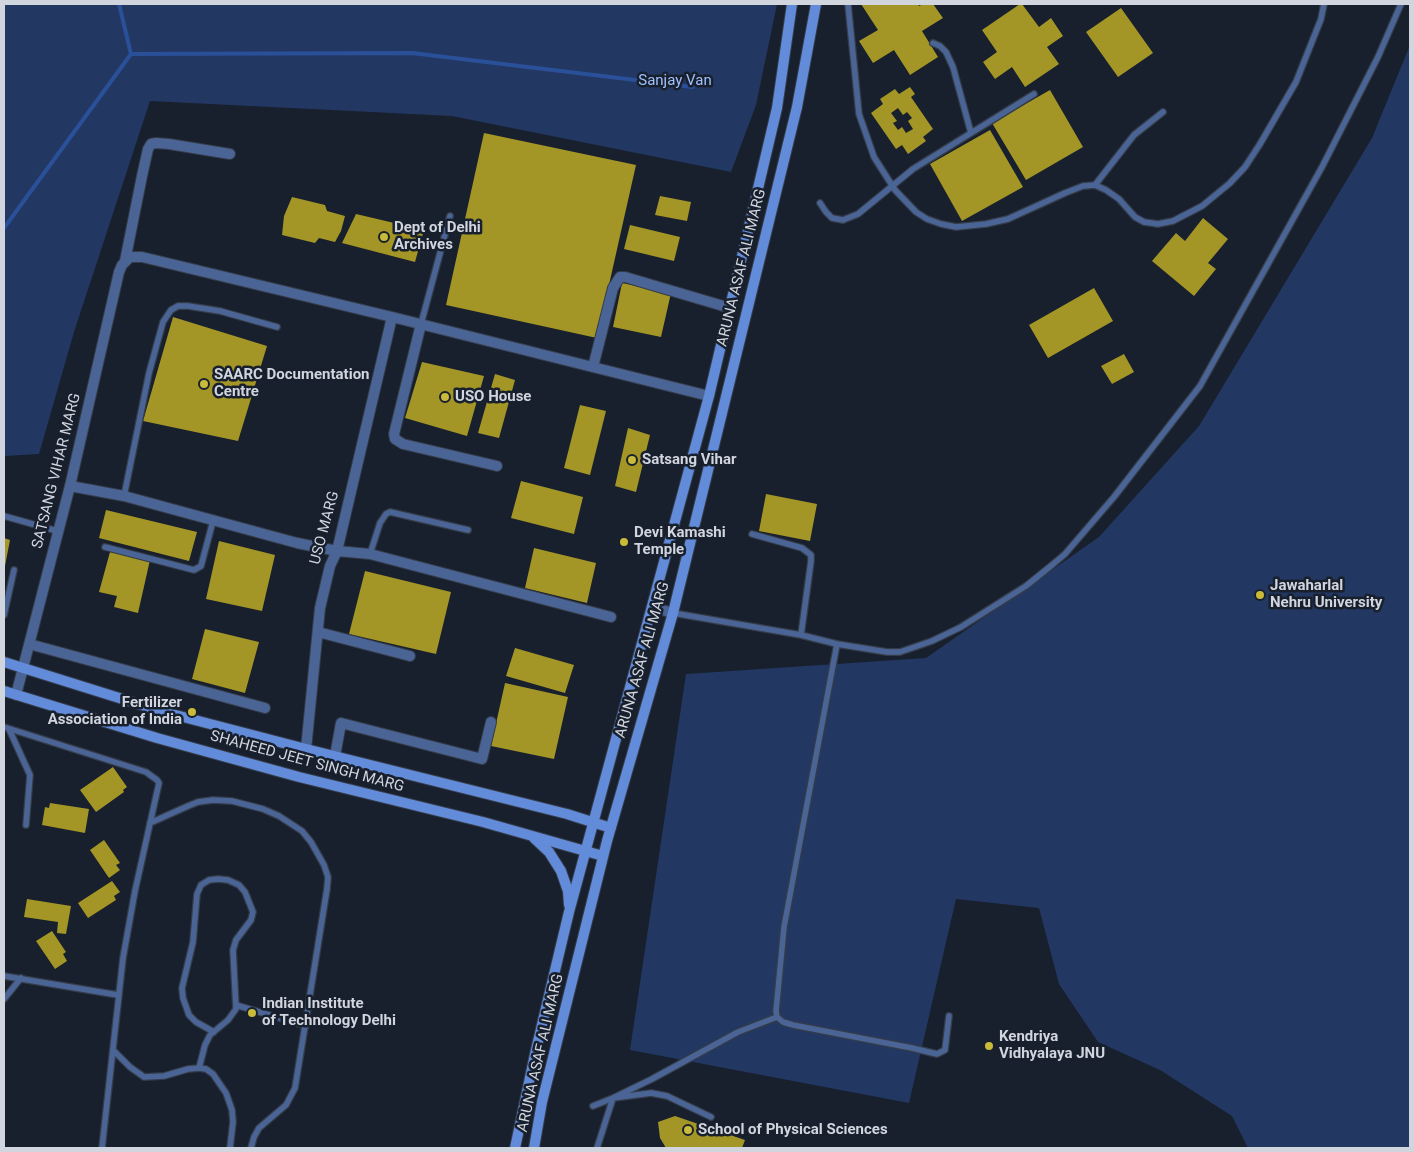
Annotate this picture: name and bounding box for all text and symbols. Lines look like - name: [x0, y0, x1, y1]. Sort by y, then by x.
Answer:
- park label: Sanjay Van: [638, 72, 712, 90]
- street label: ARUNA ASAF ALI MARG: [714, 187, 770, 349]
- place label: Dept of Delhi Archives: [394, 219, 481, 254]
- marker: Dept of Delhi Archives: [378, 231, 390, 243]
- place label: SAARC Documentation Centre: [214, 366, 370, 401]
- marker: SAARC Documentation Centre: [198, 378, 210, 390]
- place label: USO House: [455, 388, 531, 406]
- street label: SATSANG VIHAR MARG: [29, 391, 85, 551]
- marker: USO House: [439, 391, 451, 403]
- place label: Satsang Vihar: [642, 451, 736, 469]
- marker: Satsang Vihar: [626, 454, 638, 466]
- street label: USO MARG: [307, 489, 343, 567]
- place label: Devi Kamashi Temple: [634, 524, 726, 559]
- marker: Devi Kamashi Temple: [618, 536, 630, 548]
- place label: Jawaharlal Nehru University: [1270, 577, 1382, 612]
- street label: ARUNA ASAF ALI MARG: [612, 580, 674, 740]
- marker: Jawaharlal Nehru University: [1254, 589, 1266, 601]
- place label: Fertilizer Association of India: [48, 694, 182, 729]
- marker: Fertilizer Association of India: [186, 706, 198, 718]
- street label: SHAHEED JEET SINGH MARG: [208, 727, 406, 797]
- street label: ARUNA ASAF ALI MARG: [514, 972, 568, 1134]
- place label: Indian Institute of Technology Delhi: [262, 995, 396, 1030]
- marker: Indian Institute of Technology Delhi: [246, 1007, 258, 1019]
- place label: Kendriya Vidhyalaya JNU: [999, 1028, 1105, 1063]
- marker: Kendriya Vidhyalaya JNU: [983, 1040, 995, 1052]
- place label: School of Physical Sciences: [698, 1121, 888, 1139]
- marker: School of Physical Sciences: [682, 1124, 694, 1136]

